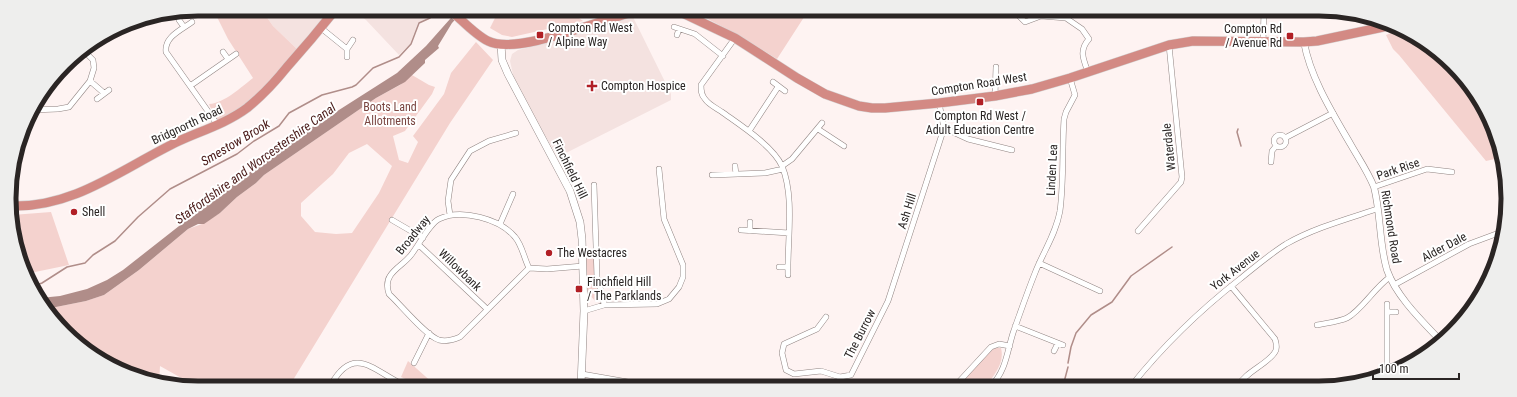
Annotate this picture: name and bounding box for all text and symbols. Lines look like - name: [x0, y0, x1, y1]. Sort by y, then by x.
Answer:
- place label: Compton Rd West / Alpine Way: [548, 21, 633, 49]
- place label: Compton Rd / Avenue Rd: [1224, 22, 1282, 50]
- marker: Compton Rd West / Alpine Way: [535, 30, 545, 40]
- marker: Compton Rd / Avenue Rd: [1285, 31, 1295, 41]
- street label: Compton Road West: [930, 69, 1028, 98]
- place label: Compton Hospice: [601, 79, 686, 93]
- marker: Compton Hospice: [586, 80, 598, 92]
- marker: Compton Rd West / Adult Education Centre: [975, 97, 985, 107]
- water label: Staffordshire and Worcestershire Canal: [172, 99, 340, 227]
- park label: Boots Land Allotments: [363, 100, 417, 128]
- street label: Bridgnorth Road: [149, 102, 225, 148]
- place label: Compton Rd West / Adult Education Centre: [926, 109, 1035, 137]
- water label: Smestow Brook: [198, 116, 273, 169]
- street label: Waterdale: [1160, 122, 1178, 171]
- street label: Finchfield Hill: [550, 137, 590, 201]
- street label: Linden Lea: [1044, 144, 1060, 196]
- street label: Park Rise: [1375, 155, 1422, 183]
- street label: Richmond Road: [1378, 189, 1404, 265]
- street label: Ash Hill: [895, 191, 919, 231]
- place label: Shell: [82, 205, 105, 219]
- marker: Shell: [69, 207, 79, 217]
- street label: Broadway: [393, 213, 433, 257]
- street label: Alder Dale: [1419, 229, 1469, 265]
- street label: Willowbank: [436, 246, 485, 294]
- place label: The Westacres: [557, 246, 627, 260]
- street label: York Avenue: [1208, 246, 1263, 293]
- marker: The Westacres: [544, 248, 554, 258]
- place label: Finchfield Hill / The Parklands: [587, 275, 662, 303]
- marker: Finchfield Hill / The Parklands: [574, 284, 584, 294]
- street label: The Burrow: [842, 307, 879, 361]
- scale bar: [1373, 355, 1459, 381]
- text: 100 m: [1379, 362, 1409, 376]

